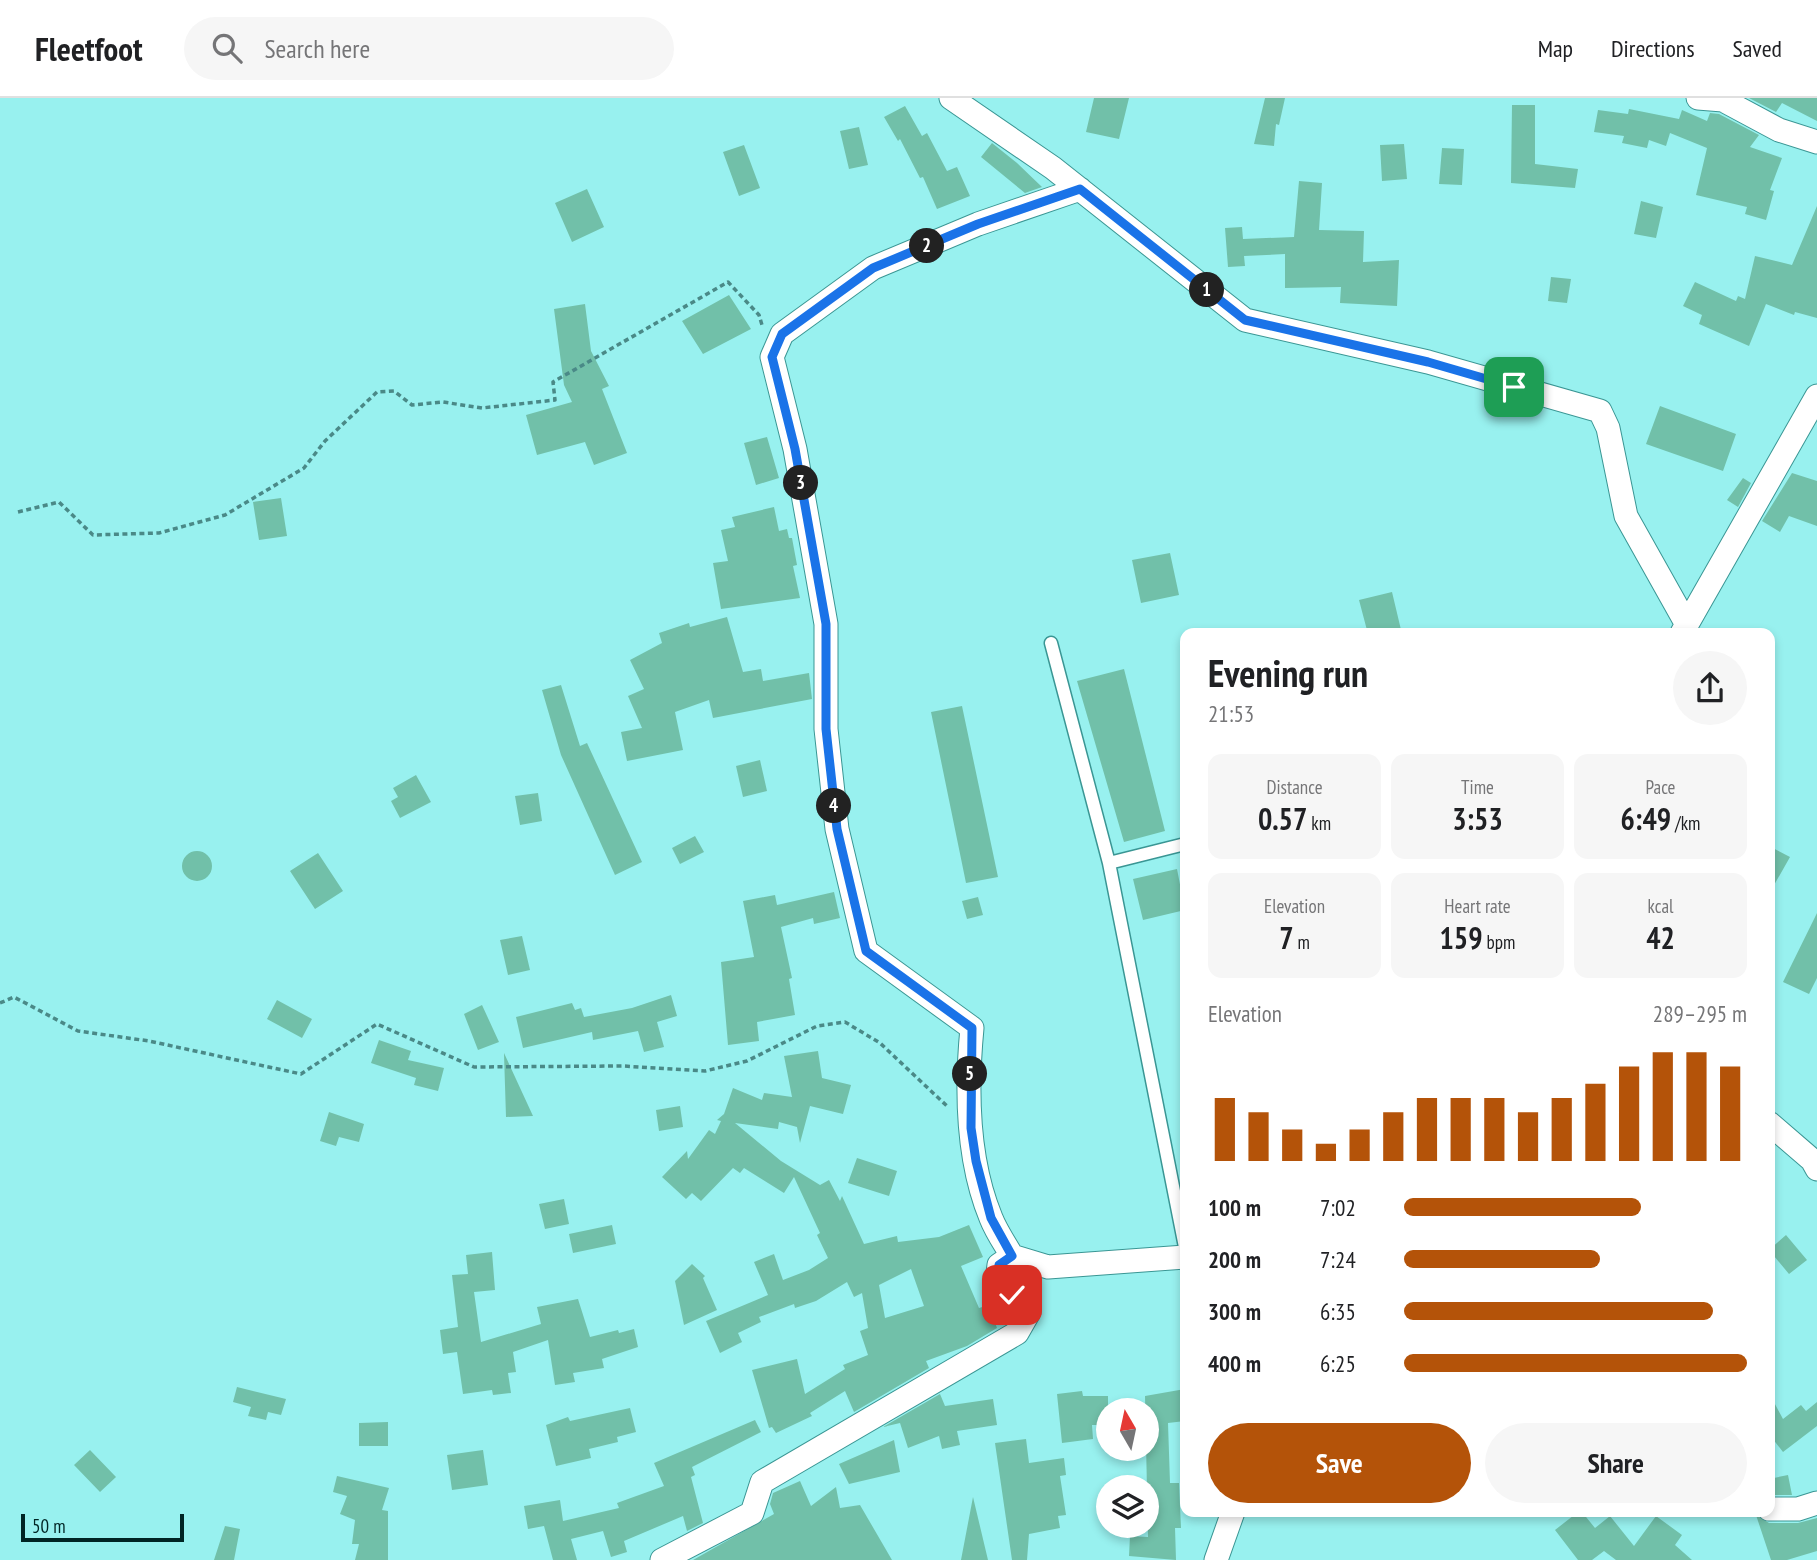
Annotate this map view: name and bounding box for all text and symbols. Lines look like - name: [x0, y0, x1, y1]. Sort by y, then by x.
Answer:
- search box: [184, 17, 674, 80]
- text: Fleetfoot: [35, 27, 142, 70]
- icon: search: [208, 29, 246, 67]
- text: Search here: [264, 32, 370, 65]
- text: Map: [1538, 33, 1573, 64]
- text: Directions: [1611, 33, 1695, 64]
- text: Saved: [1733, 33, 1782, 64]
- pin: 2: [909, 228, 944, 264]
- text: 2: [922, 233, 931, 257]
- pin: 1: [1190, 272, 1224, 308]
- text: 1: [1202, 277, 1211, 301]
- pin: [1484, 357, 1544, 417]
- icon: arrive: [1495, 368, 1533, 406]
- pin: 3: [784, 466, 818, 500]
- text: 3: [796, 470, 805, 494]
- text: Evening run: [1208, 648, 1368, 697]
- button: share: [1673, 651, 1747, 725]
- text: 21:53: [1208, 699, 1254, 728]
- text: Distance: [1267, 775, 1322, 799]
- text: Time: [1461, 775, 1494, 799]
- text: Pace: [1646, 775, 1675, 799]
- pin: 4: [816, 788, 852, 824]
- text: 4: [829, 793, 838, 817]
- text: 0.57: [1258, 799, 1307, 838]
- text: 3:53: [1452, 799, 1503, 838]
- text: 6:49: [1621, 799, 1671, 838]
- text: km: [1307, 811, 1331, 835]
- text: /km: [1671, 811, 1700, 835]
- text: Elevation: [1264, 894, 1325, 918]
- text: Heart rate: [1444, 894, 1511, 918]
- text: kcal: [1648, 894, 1673, 918]
- text: 7: [1279, 918, 1293, 957]
- text: 159: [1440, 918, 1483, 957]
- text: 42: [1646, 918, 1675, 957]
- text: m: [1293, 930, 1310, 954]
- text: bpm: [1483, 930, 1515, 954]
- text: Elevation: [1208, 999, 1282, 1028]
- text: 289–295 m: [1653, 999, 1747, 1028]
- pin: 5: [953, 1056, 988, 1091]
- text: 5: [965, 1061, 974, 1085]
- text: 100 m: [1208, 1193, 1261, 1222]
- text: 7:02: [1320, 1193, 1356, 1222]
- text: 200 m: [1208, 1245, 1261, 1274]
- text: 7:24: [1320, 1245, 1356, 1274]
- pin: [982, 1265, 1042, 1325]
- icon: check: [993, 1276, 1031, 1314]
- text: 300 m: [1208, 1297, 1261, 1326]
- text: 6:35: [1320, 1297, 1356, 1326]
- text: 400 m: [1208, 1349, 1261, 1378]
- text: 6:25: [1320, 1349, 1356, 1378]
- north arrow: [1096, 1398, 1158, 1461]
- map controls: [1096, 1398, 1159, 1538]
- button: Save: [1208, 1423, 1471, 1503]
- button: Share: [1485, 1423, 1747, 1503]
- button: layers: [1096, 1475, 1159, 1538]
- scale bar: [21, 1511, 184, 1543]
- text: 50 m: [32, 1514, 66, 1538]

